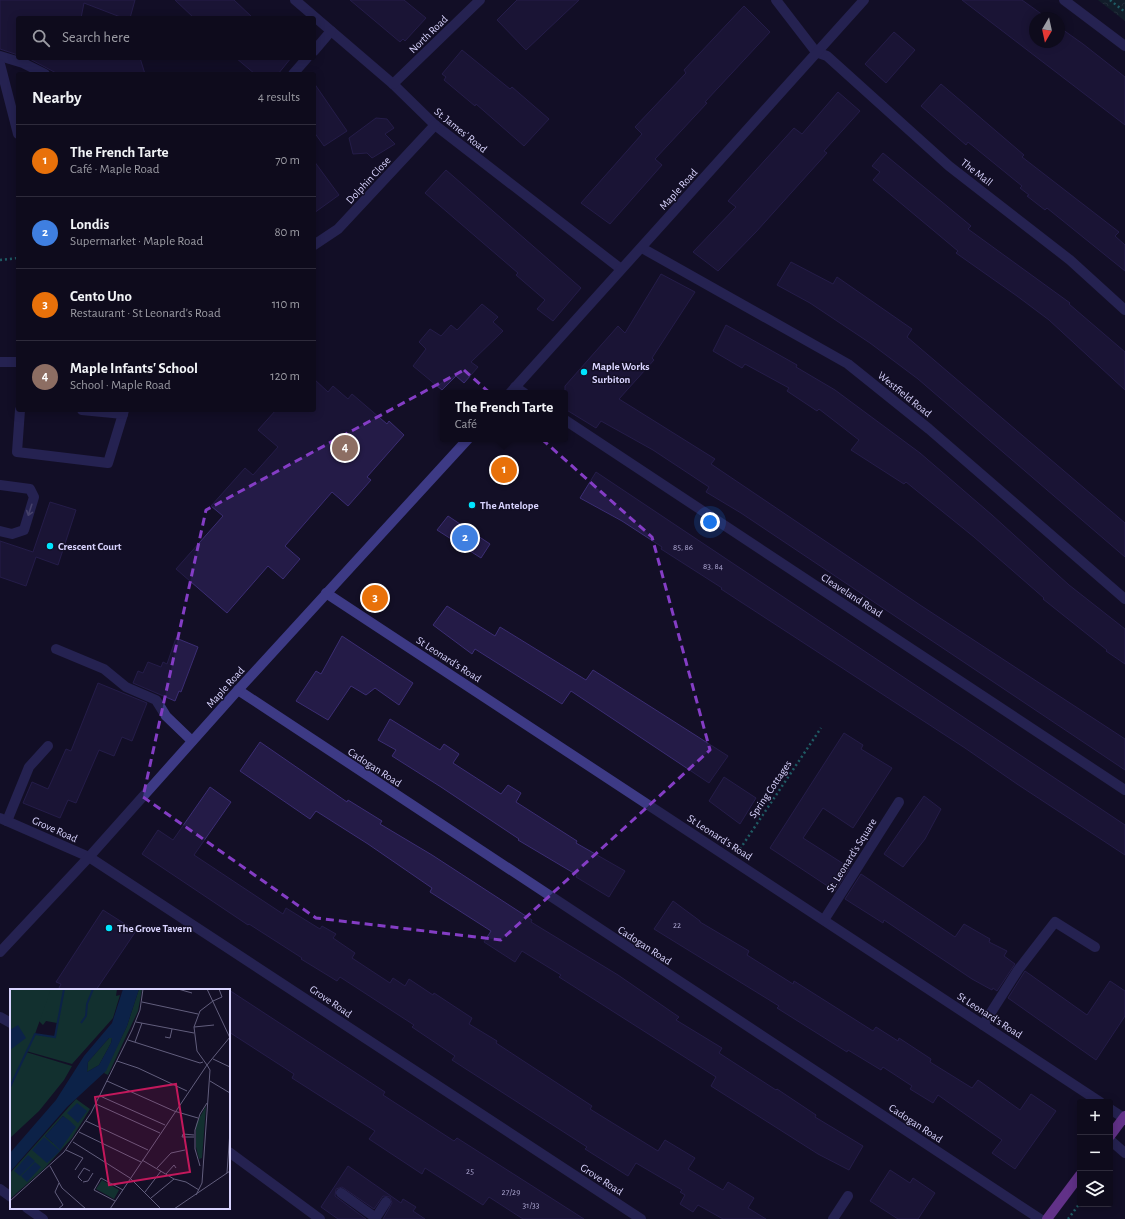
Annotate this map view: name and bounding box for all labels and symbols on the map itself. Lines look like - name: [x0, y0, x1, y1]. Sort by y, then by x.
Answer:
- north arrow: [1029, 12, 1065, 48]
- street label: North Road: [407, 13, 450, 55]
- street label: St. James' Road: [432, 106, 489, 155]
- street label: Dolphin Close: [344, 155, 393, 206]
- street label: The Mall: [959, 157, 995, 188]
- street label: Maple Road: [657, 167, 700, 212]
- place label: Maple Works Surbiton: [592, 361, 650, 385]
- marker: Maple Works Surbiton: [579, 367, 589, 377]
- street label: Westfield Road: [876, 370, 934, 419]
- pin: 4: [332, 433, 358, 463]
- pin: 1: [491, 455, 517, 485]
- marker: The Antelope: [467, 500, 477, 510]
- place label: The Antelope: [480, 500, 539, 511]
- one-way arrow: [26, 504, 33, 517]
- your location: [700, 512, 720, 532]
- pin: 2: [452, 523, 478, 553]
- marker: Crescent Court: [45, 541, 55, 551]
- place label: Crescent Court: [58, 541, 122, 552]
- house number: 85, 86: [673, 543, 693, 552]
- house number: 83, 84: [703, 562, 724, 571]
- street label: Cleaveland Road: [819, 572, 885, 619]
- pin: 3: [362, 583, 388, 613]
- street label: St Leonard's Road: [414, 634, 483, 685]
- street label: Maple Road: [204, 665, 247, 710]
- street label: Cadogan Road: [346, 746, 404, 789]
- street label: Spring Cottages: [747, 758, 794, 820]
- street label: St Leonard's Road: [685, 812, 754, 863]
- street label: Grove Road: [30, 815, 79, 844]
- street label: St. Leonard's Square: [824, 816, 879, 894]
- house number: 22: [673, 921, 681, 930]
- marker: The Grove Tavern: [104, 923, 114, 933]
- place label: The Grove Tavern: [117, 923, 192, 934]
- street label: Cadogan Road: [616, 924, 674, 967]
- street label: Grove Road: [308, 983, 354, 1020]
- inset map: [10, 989, 230, 1209]
- street label: St Leonard's Road: [955, 990, 1024, 1041]
- street label: Cadogan Road: [887, 1102, 945, 1145]
- street label: Grove Road: [578, 1162, 625, 1197]
- house number: 25: [466, 1167, 474, 1176]
- house number: 27/29: [502, 1188, 520, 1197]
- house number: 31/33: [523, 1201, 540, 1210]

